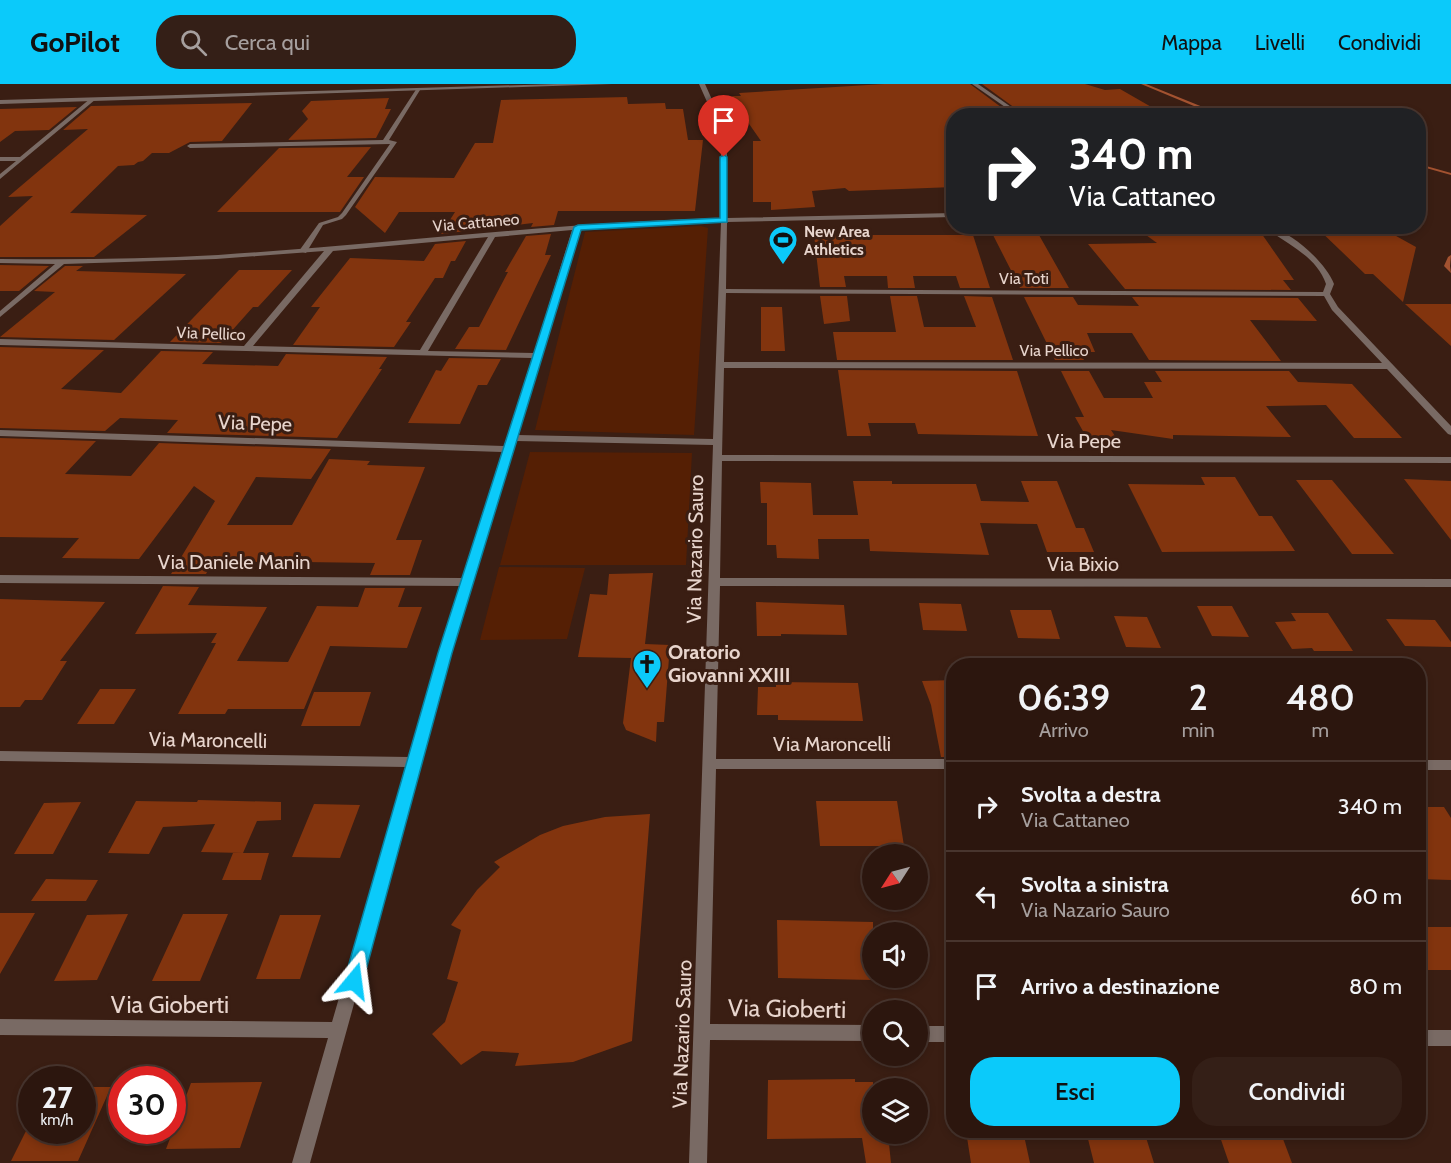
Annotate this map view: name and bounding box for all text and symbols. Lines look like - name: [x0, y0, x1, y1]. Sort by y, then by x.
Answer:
- search box: [156, 15, 576, 69]
- text: GoPilot: [30, 25, 120, 59]
- icon: search: [177, 26, 210, 59]
- text: Cerca qui: [225, 29, 310, 56]
- text: Mappa: [1161, 30, 1222, 55]
- text: Livelli: [1255, 30, 1305, 55]
- text: Condividi: [1338, 30, 1421, 55]
- pin: [698, 95, 749, 157]
- icon: arrive: [707, 104, 740, 137]
- text: 340 m: [1069, 128, 1193, 180]
- icon: right: [970, 132, 1048, 210]
- text: Via Cattaneo: [1069, 180, 1216, 213]
- street label: Via Cattaneo: [432, 209, 520, 236]
- place label: New Area Athletics: [804, 222, 870, 259]
- sports icon: New Area Athletics: [767, 224, 799, 266]
- street label: Via Toti: [999, 269, 1049, 288]
- street label: Via Pellico: [176, 323, 246, 344]
- street label: Via Pellico: [1019, 341, 1089, 360]
- street label: Via Pepe: [217, 410, 293, 436]
- street label: Via Pepe: [1047, 429, 1121, 453]
- street label: Via Nazario Sauro: [682, 474, 708, 624]
- street label: Via Daniele Manin: [158, 550, 310, 574]
- street label: Via Bixio: [1047, 552, 1119, 576]
- place label: Oratorio Giovanni XXIII: [668, 640, 790, 687]
- church icon: Oratorio Giovanni XXIII: [631, 648, 663, 690]
- text: 06:39: [1017, 675, 1110, 719]
- text: 2: [1189, 675, 1208, 719]
- text: 480: [1286, 675, 1355, 719]
- text: Arrivo: [1039, 718, 1089, 742]
- text: min: [1182, 718, 1215, 742]
- text: m: [1312, 718, 1329, 742]
- street label: Via Maroncelli: [149, 727, 267, 753]
- street label: Via Maroncelli: [773, 732, 891, 756]
- text: Svolta a destra: [1021, 781, 1161, 808]
- icon: right: [970, 790, 1003, 823]
- text: 340 m: [1338, 793, 1402, 820]
- text: Via Cattaneo: [1021, 808, 1130, 832]
- north arrow: [862, 844, 928, 910]
- map controls: [862, 844, 928, 1144]
- text: Svolta a sinistra: [1021, 871, 1169, 898]
- icon: left: [970, 880, 1003, 913]
- text: 60 m: [1350, 883, 1402, 910]
- text: Via Nazario Sauro: [1021, 898, 1170, 922]
- button: sound: [862, 922, 928, 988]
- position arrow: [322, 949, 386, 1013]
- street label: Via Nazario Sauro: [667, 959, 697, 1109]
- icon: arrive: [970, 970, 1003, 1003]
- text: Arrivo a destinazione: [1021, 973, 1219, 1000]
- text: 80 m: [1349, 973, 1402, 1000]
- street label: Via Gioberti: [111, 990, 229, 1019]
- street label: Via Gioberti: [728, 993, 846, 1024]
- button: search: [862, 1000, 928, 1066]
- button: Esci: [970, 1057, 1180, 1126]
- button: Condividi: [1192, 1057, 1402, 1126]
- speed limit sign: 30: [108, 1066, 186, 1144]
- button: layers: [862, 1078, 928, 1144]
- text: 27: [41, 1079, 73, 1116]
- text: km/h: [41, 1111, 73, 1129]

